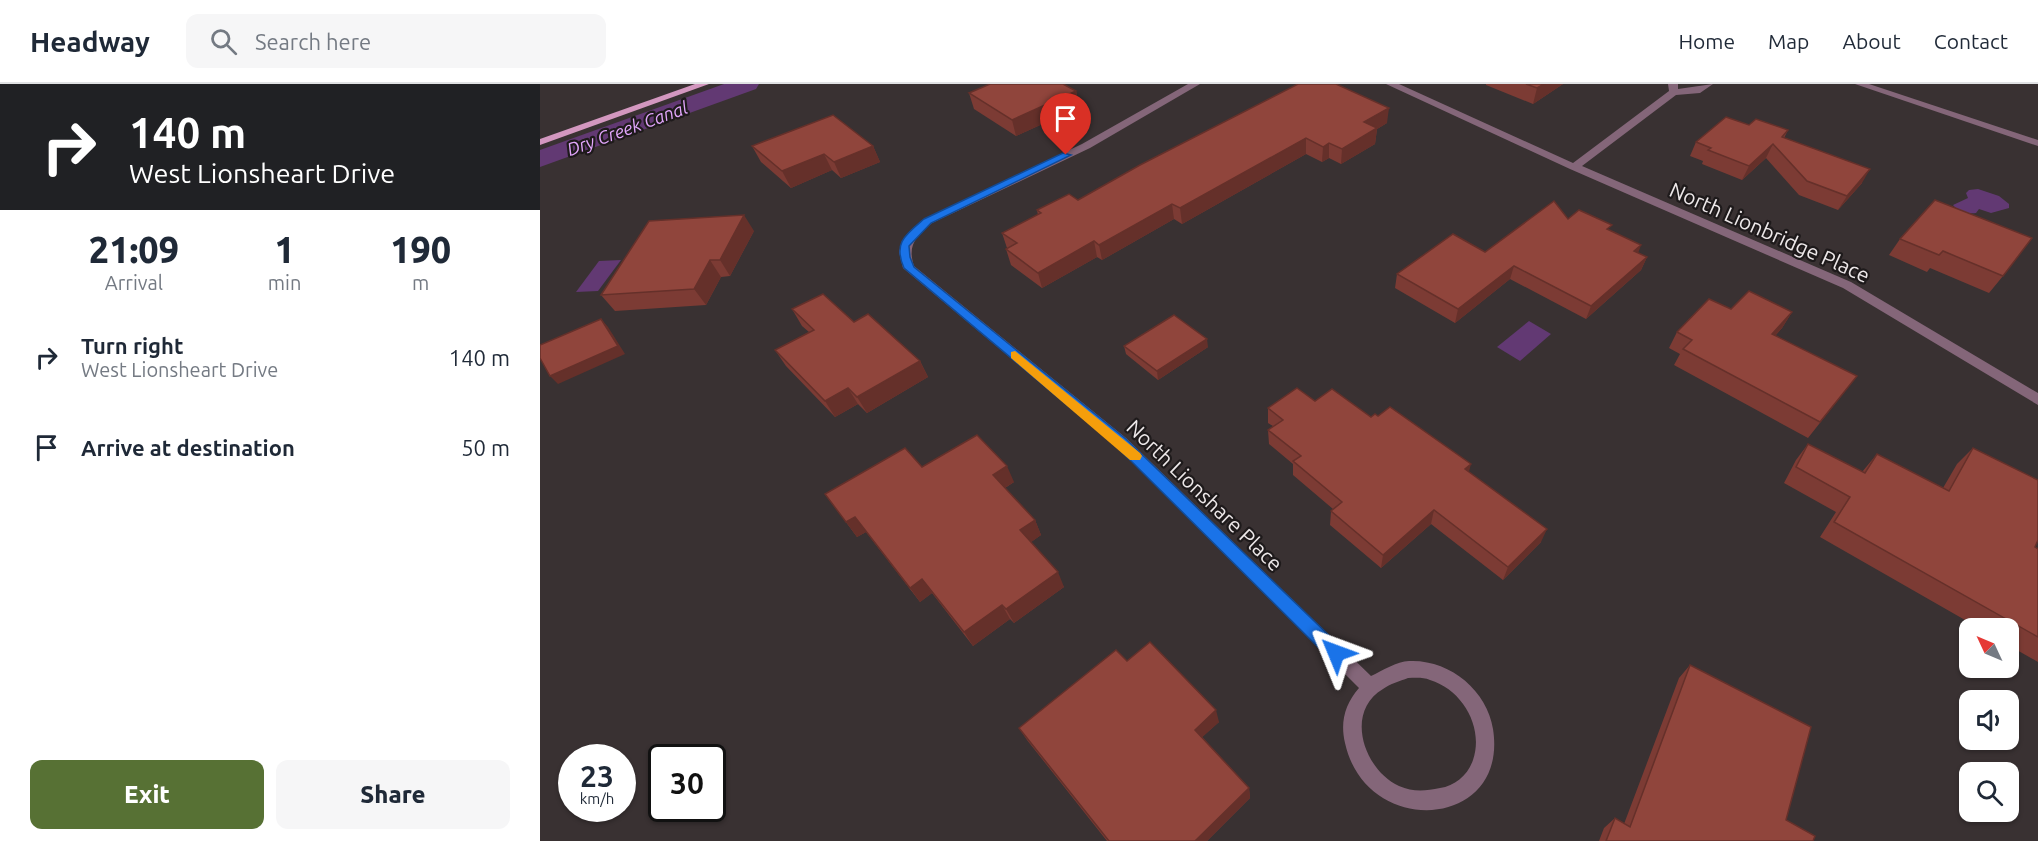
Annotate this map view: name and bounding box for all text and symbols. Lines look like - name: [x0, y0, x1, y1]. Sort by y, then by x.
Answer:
- search box: [186, 14, 606, 68]
- icon: search: [207, 25, 240, 58]
- text: Headway: [30, 26, 150, 57]
- text: Search here: [255, 29, 371, 54]
- text: Home: [1678, 29, 1735, 53]
- text: Map: [1768, 29, 1809, 53]
- text: About: [1842, 29, 1901, 53]
- text: Contact: [1934, 29, 2008, 53]
- pin: [1040, 93, 1091, 155]
- water label: Dry Creek Canal: [564, 97, 690, 159]
- icon: arrive: [1049, 102, 1082, 135]
- icon: right: [30, 108, 108, 186]
- text: 140 m: [129, 109, 246, 156]
- text: West Lionsheart Drive: [129, 158, 395, 188]
- street label: North Lionbridge Place: [1666, 177, 1874, 287]
- text: 21:09: [89, 229, 179, 270]
- text: 1: [274, 229, 295, 270]
- text: 190: [390, 229, 451, 270]
- text: Arrival: [105, 271, 163, 294]
- text: min: [268, 271, 301, 294]
- text: m: [412, 271, 429, 294]
- text: Turn right: [81, 333, 183, 358]
- icon: right: [30, 341, 63, 374]
- text: 140 m: [449, 345, 510, 370]
- text: West Lionsheart Drive: [81, 358, 278, 381]
- street label: North Lionshare Place: [1122, 415, 1288, 575]
- icon: arrive: [30, 431, 63, 464]
- text: Arrive at destination: [81, 435, 295, 460]
- text: 50 m: [461, 435, 510, 460]
- north arrow: [1959, 618, 2019, 678]
- map controls: [1959, 618, 2019, 822]
- position arrow: [1304, 621, 1368, 685]
- button: sound: [1959, 690, 2019, 750]
- speed limit sign: 30: [648, 744, 726, 822]
- text: 23: [580, 759, 614, 793]
- button: Exit: [30, 760, 264, 829]
- button: Share: [276, 760, 510, 829]
- button: search: [1959, 762, 2019, 822]
- text: km/h: [580, 790, 614, 807]

